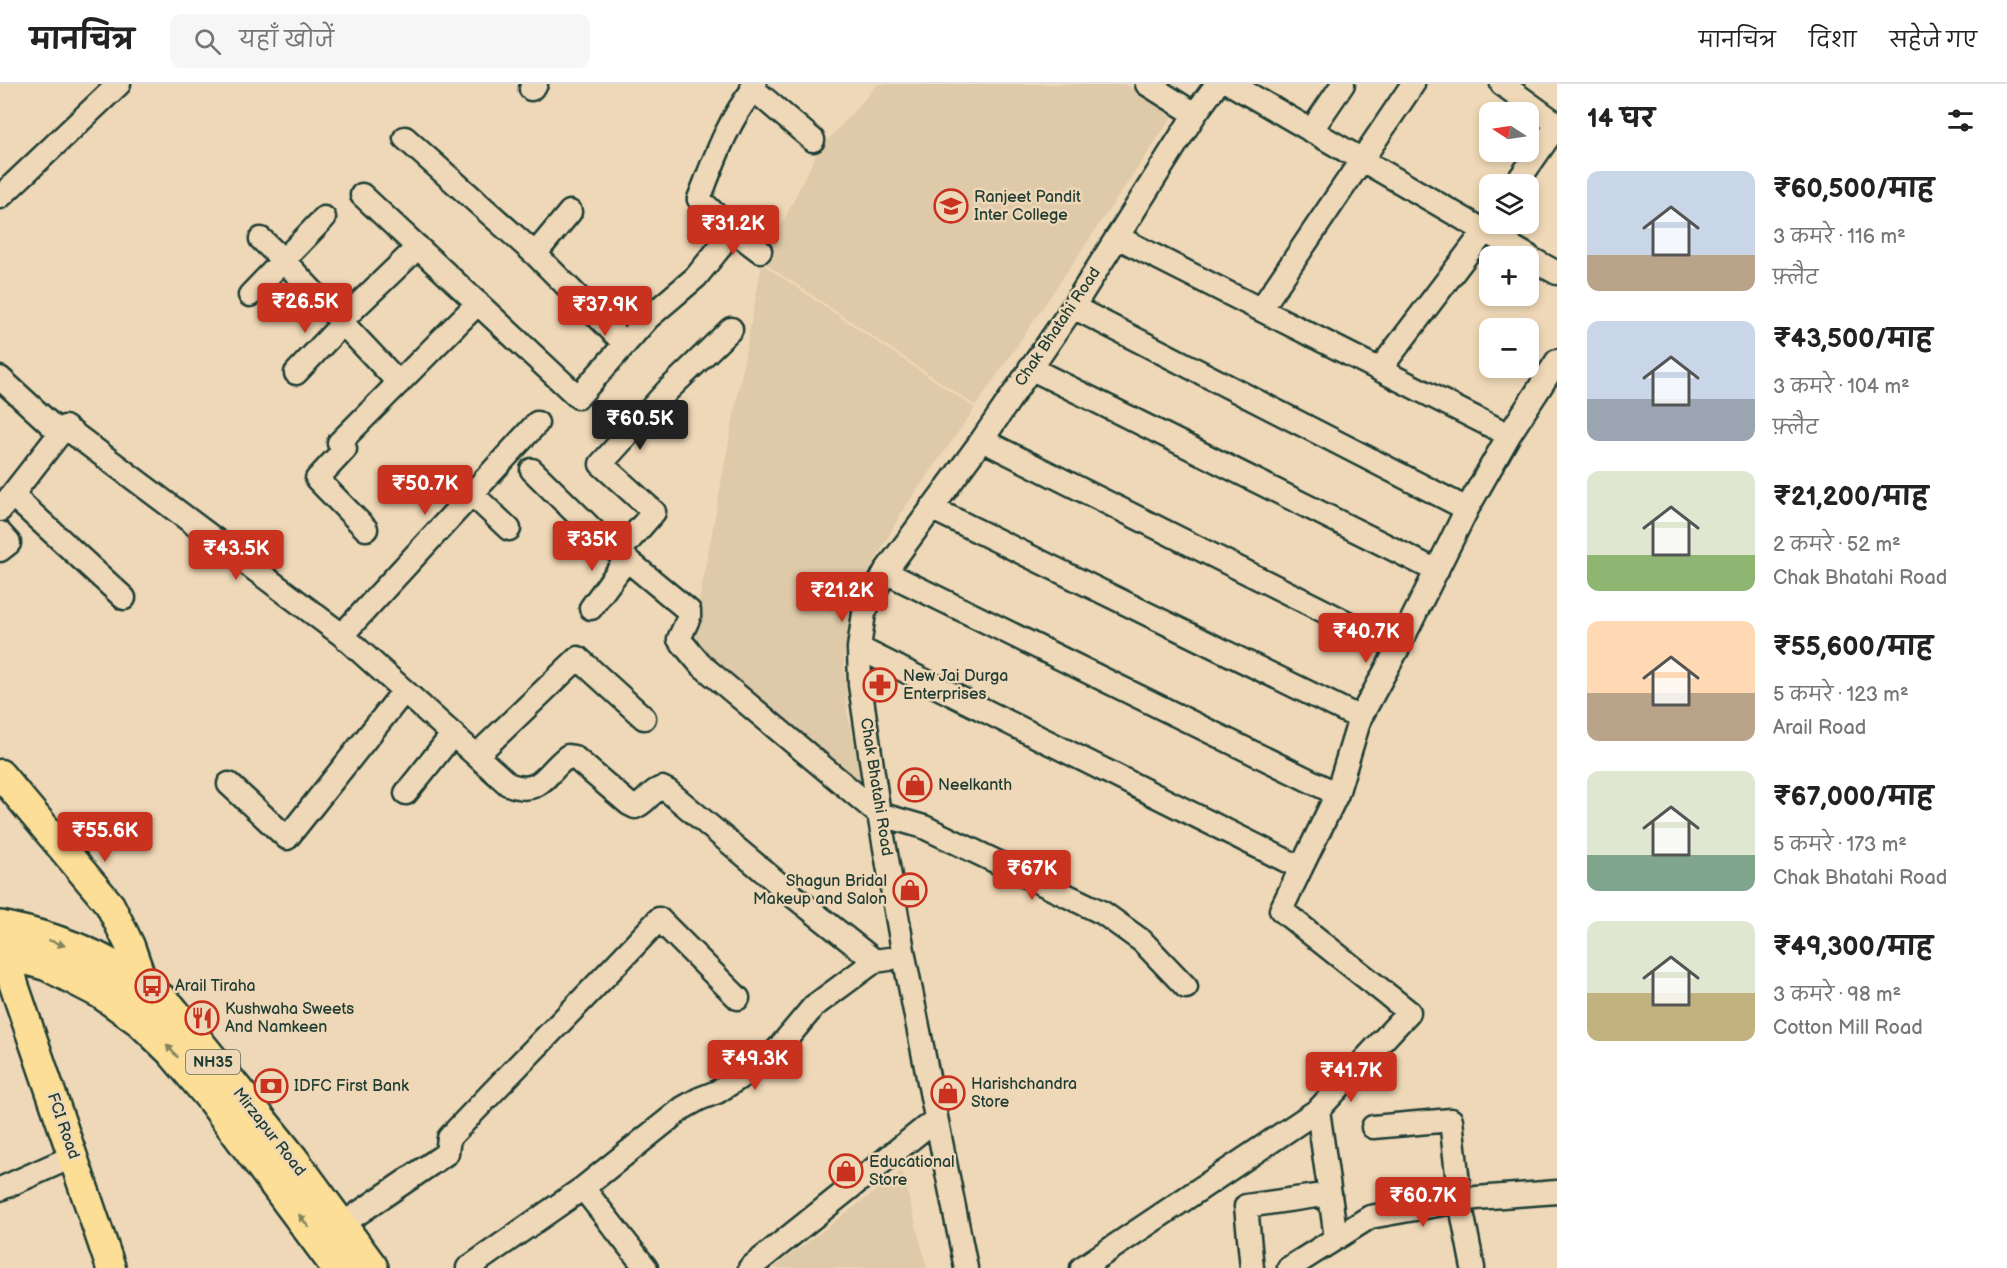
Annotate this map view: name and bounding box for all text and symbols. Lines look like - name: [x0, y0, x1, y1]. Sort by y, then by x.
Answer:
- search box: [170, 14, 590, 68]
- text: मानचित्र: [30, 24, 134, 57]
- icon: search: [191, 25, 224, 58]
- text: यहाँ खोजें: [239, 27, 334, 54]
- text: मानचित्र: [1699, 28, 1776, 53]
- text: दिशा: [1809, 28, 1856, 53]
- text: सहेजे गए: [1889, 28, 1977, 53]
- north arrow: [1479, 102, 1539, 162]
- map controls: [1479, 102, 1539, 378]
- text: 14 घर: [1587, 104, 1655, 135]
- icon: filters: [1944, 104, 1977, 137]
- button: layers: [1479, 174, 1539, 234]
- text: ₹60,500/माह: [1773, 174, 1934, 205]
- school or university icon: Ranjeet Pandit Inter College: [933, 188, 969, 224]
- place label: Ranjeet Pandit Inter College: [974, 188, 1081, 225]
- icon: home: [1635, 195, 1707, 267]
- pin: ₹31.2K: [684, 205, 782, 256]
- text: ₹31.2K: [701, 212, 765, 236]
- text: 3 कमरे · 116 m²: [1773, 225, 1906, 249]
- button: +: [1479, 246, 1539, 306]
- street label: Chak Bhatahi Road: [1011, 264, 1105, 390]
- text: फ़्लैट: [1773, 266, 1819, 290]
- pin: ₹26.5K: [256, 283, 354, 334]
- pin: ₹37.9K: [556, 286, 654, 337]
- text: ₹26.5K: [271, 290, 339, 314]
- text: ₹37.9K: [572, 293, 638, 317]
- button: −: [1479, 318, 1539, 378]
- text: ₹43,500/माह: [1773, 324, 1933, 355]
- icon: home: [1635, 345, 1707, 417]
- text: 3 कमरे · 104 m²: [1773, 375, 1910, 399]
- pin: ₹60.5K: [591, 400, 689, 451]
- text: ₹60.5K: [606, 407, 674, 431]
- text: फ़्लैट: [1773, 416, 1819, 440]
- pin: ₹50.7K: [376, 465, 474, 516]
- text: ₹50.7K: [392, 472, 458, 496]
- text: ₹21,200/माह: [1773, 482, 1928, 513]
- icon: home: [1635, 495, 1707, 567]
- pin: ₹35K: [556, 521, 628, 572]
- text: ₹35K: [567, 528, 617, 552]
- pin: ₹43.5K: [187, 530, 285, 581]
- text: 2 कमरे · 52 m²: [1773, 533, 1901, 557]
- text: ₹43.5K: [203, 537, 269, 561]
- text: Chak Bhatahi Road: [1773, 566, 1947, 590]
- pin: ₹21.2K: [793, 572, 891, 623]
- text: ₹21.2K: [810, 579, 874, 603]
- pin: ₹40.7K: [1317, 613, 1415, 664]
- text: ₹40.7K: [1333, 620, 1400, 644]
- text: ₹55,600/माह: [1773, 632, 1933, 663]
- icon: home: [1635, 645, 1707, 717]
- pharmacy icon: New Jai Durga Enterprises: [862, 667, 898, 703]
- place label: New Jai Durga Enterprises: [903, 667, 1008, 704]
- text: 5 कमरे · 123 m²: [1773, 683, 1909, 707]
- text: Arail Road: [1773, 716, 1866, 740]
- street label: Chak Bhatahi Road: [856, 717, 896, 857]
- shop icon: Neelkanth: [897, 767, 933, 803]
- place label: Neelkanth: [938, 776, 1012, 795]
- text: ₹67,000/माह: [1773, 782, 1933, 813]
- icon: home: [1635, 795, 1707, 867]
- pin: ₹55.6K: [56, 812, 154, 863]
- text: ₹55.6K: [72, 819, 138, 843]
- text: 5 कमरे · 173 m²: [1773, 833, 1907, 857]
- pin: ₹67K: [996, 850, 1068, 901]
- text: ₹67K: [1007, 857, 1057, 881]
- text: Chak Bhatahi Road: [1773, 866, 1947, 890]
- place label: Shagun Bridal Makeup and Salon: [753, 872, 887, 909]
- shop icon: Shagun Bridal Makeup and Salon: [892, 872, 928, 908]
- text: ₹49,300/माह: [1773, 932, 1933, 963]
- one-way arrow: [48, 938, 66, 948]
- icon: home: [1635, 945, 1707, 1017]
- bus stop icon: Arail Tiraha: [134, 968, 170, 1004]
- place label: Arail Tiraha: [175, 977, 256, 996]
- text: 3 कमरे · 98 m²: [1773, 983, 1901, 1007]
- restaurant icon: Kushwaha Sweets And Namkeen: [184, 1000, 220, 1036]
- place label: Kushwaha Sweets And Namkeen: [225, 1000, 354, 1037]
- text: Cotton Mill Road: [1773, 1016, 1923, 1040]
- pin: ₹49.3K: [706, 1040, 804, 1091]
- one-way arrow: [165, 1044, 179, 1058]
- text: ₹49.3K: [722, 1047, 788, 1071]
- road number: NH35: [186, 1050, 240, 1074]
- pin: ₹41.7K: [1302, 1052, 1400, 1103]
- text: ₹41.7K: [1320, 1059, 1382, 1083]
- bank icon: IDFC First Bank: [253, 1068, 289, 1104]
- shop icon: Harishchandra Store: [930, 1075, 966, 1111]
- place label: Harishchandra Store: [971, 1075, 1077, 1112]
- place label: IDFC First Bank: [294, 1077, 409, 1096]
- street label: Mirzapur Road: [229, 1084, 309, 1180]
- street label: FCI Road: [43, 1090, 83, 1162]
- shop icon: Educational Store: [828, 1153, 864, 1189]
- place label: Educational Store: [869, 1153, 955, 1190]
- pin: ₹60.7K: [1374, 1177, 1472, 1228]
- text: ₹60.7K: [1389, 1184, 1457, 1208]
- one-way arrow: [299, 1214, 311, 1229]

